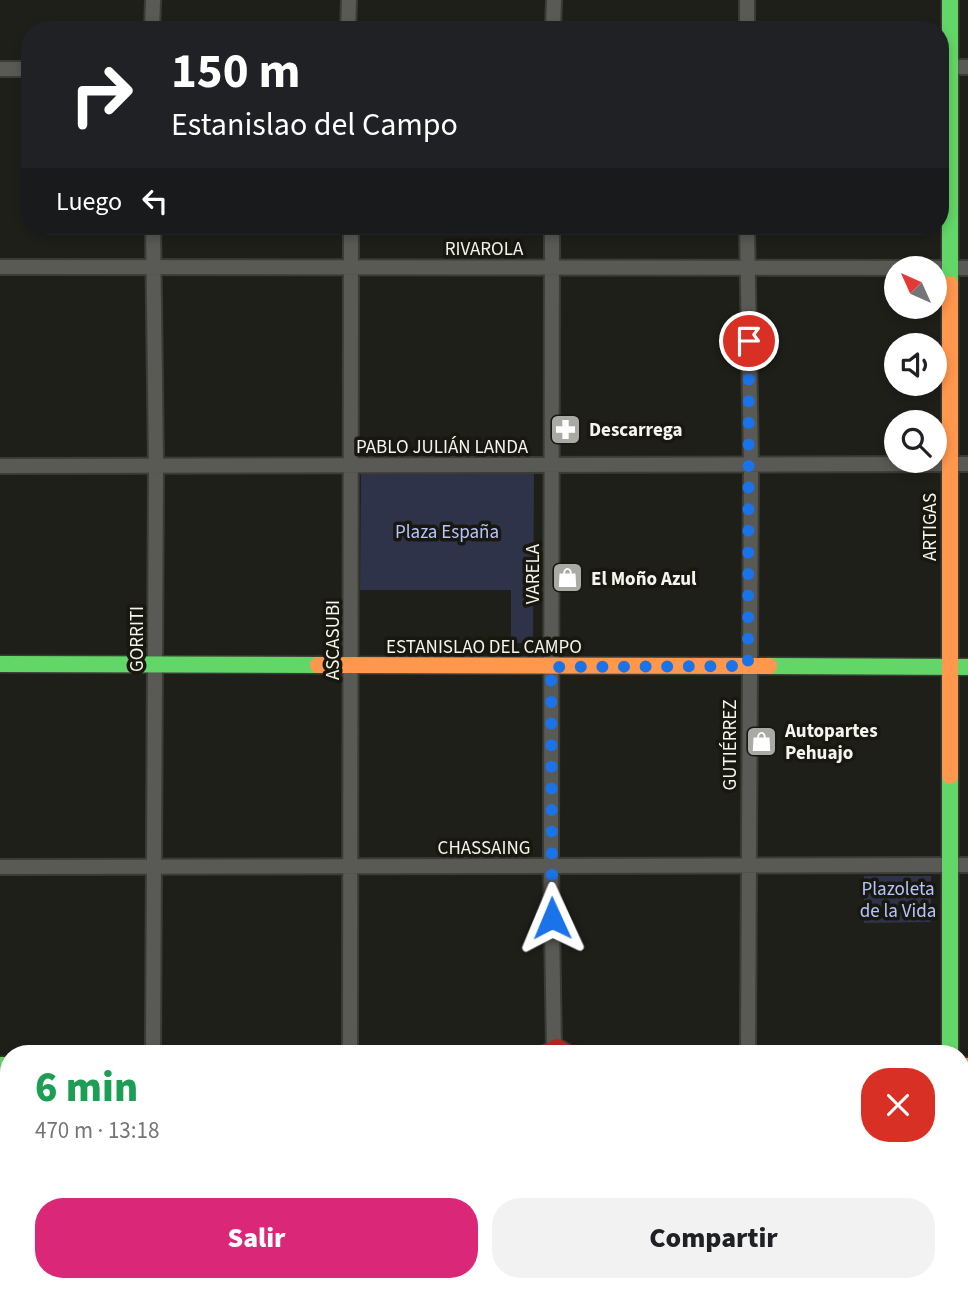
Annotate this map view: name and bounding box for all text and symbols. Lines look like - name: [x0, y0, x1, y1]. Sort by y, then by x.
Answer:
- text: 150 m: [171, 37, 300, 107]
- icon: right: [56, 49, 147, 140]
- text: Estanislao del Campo: [171, 102, 458, 148]
- icon: left: [136, 182, 174, 220]
- text: Luego: [56, 183, 122, 220]
- street label: RIVAROLA: [445, 236, 524, 263]
- north arrow: [884, 256, 947, 318]
- map controls: [884, 256, 947, 473]
- pin: [719, 311, 779, 371]
- icon: arrive: [730, 322, 768, 360]
- button: sound: [884, 333, 947, 396]
- button: search: [884, 410, 947, 473]
- pharmacy icon: Descarrega: [549, 412, 583, 446]
- place label: Descarrega: [589, 417, 682, 444]
- street label: PABLO JULIÁN LANDA: [356, 434, 529, 461]
- street label: ARTIGAS: [917, 493, 944, 561]
- park label: Plaza España: [395, 519, 499, 546]
- street label: VARELA: [520, 543, 547, 604]
- shop icon: El Moño Azul: [551, 561, 585, 595]
- place label: El Moño Azul: [591, 566, 697, 593]
- street label: ASCASUBI: [320, 600, 347, 680]
- street label: GORRITI: [124, 606, 151, 672]
- street label: ESTANISLAO DEL CAMPO: [386, 634, 582, 661]
- street label: GUTIÉRREZ: [717, 699, 744, 791]
- place label: Autopartes Pehuajo: [784, 718, 878, 767]
- shop icon: Autopartes Pehuajo: [745, 724, 779, 758]
- street label: CHASSAING: [438, 835, 530, 862]
- park label: Plazoleta de la Vida: [860, 876, 936, 925]
- position arrow: [515, 881, 589, 955]
- text: 6 min: [35, 1058, 138, 1118]
- button: close: [861, 1068, 935, 1142]
- text: 470 m · 13:18: [35, 1114, 159, 1147]
- button: Salir: [35, 1198, 478, 1278]
- button: Compartir: [492, 1198, 935, 1278]

